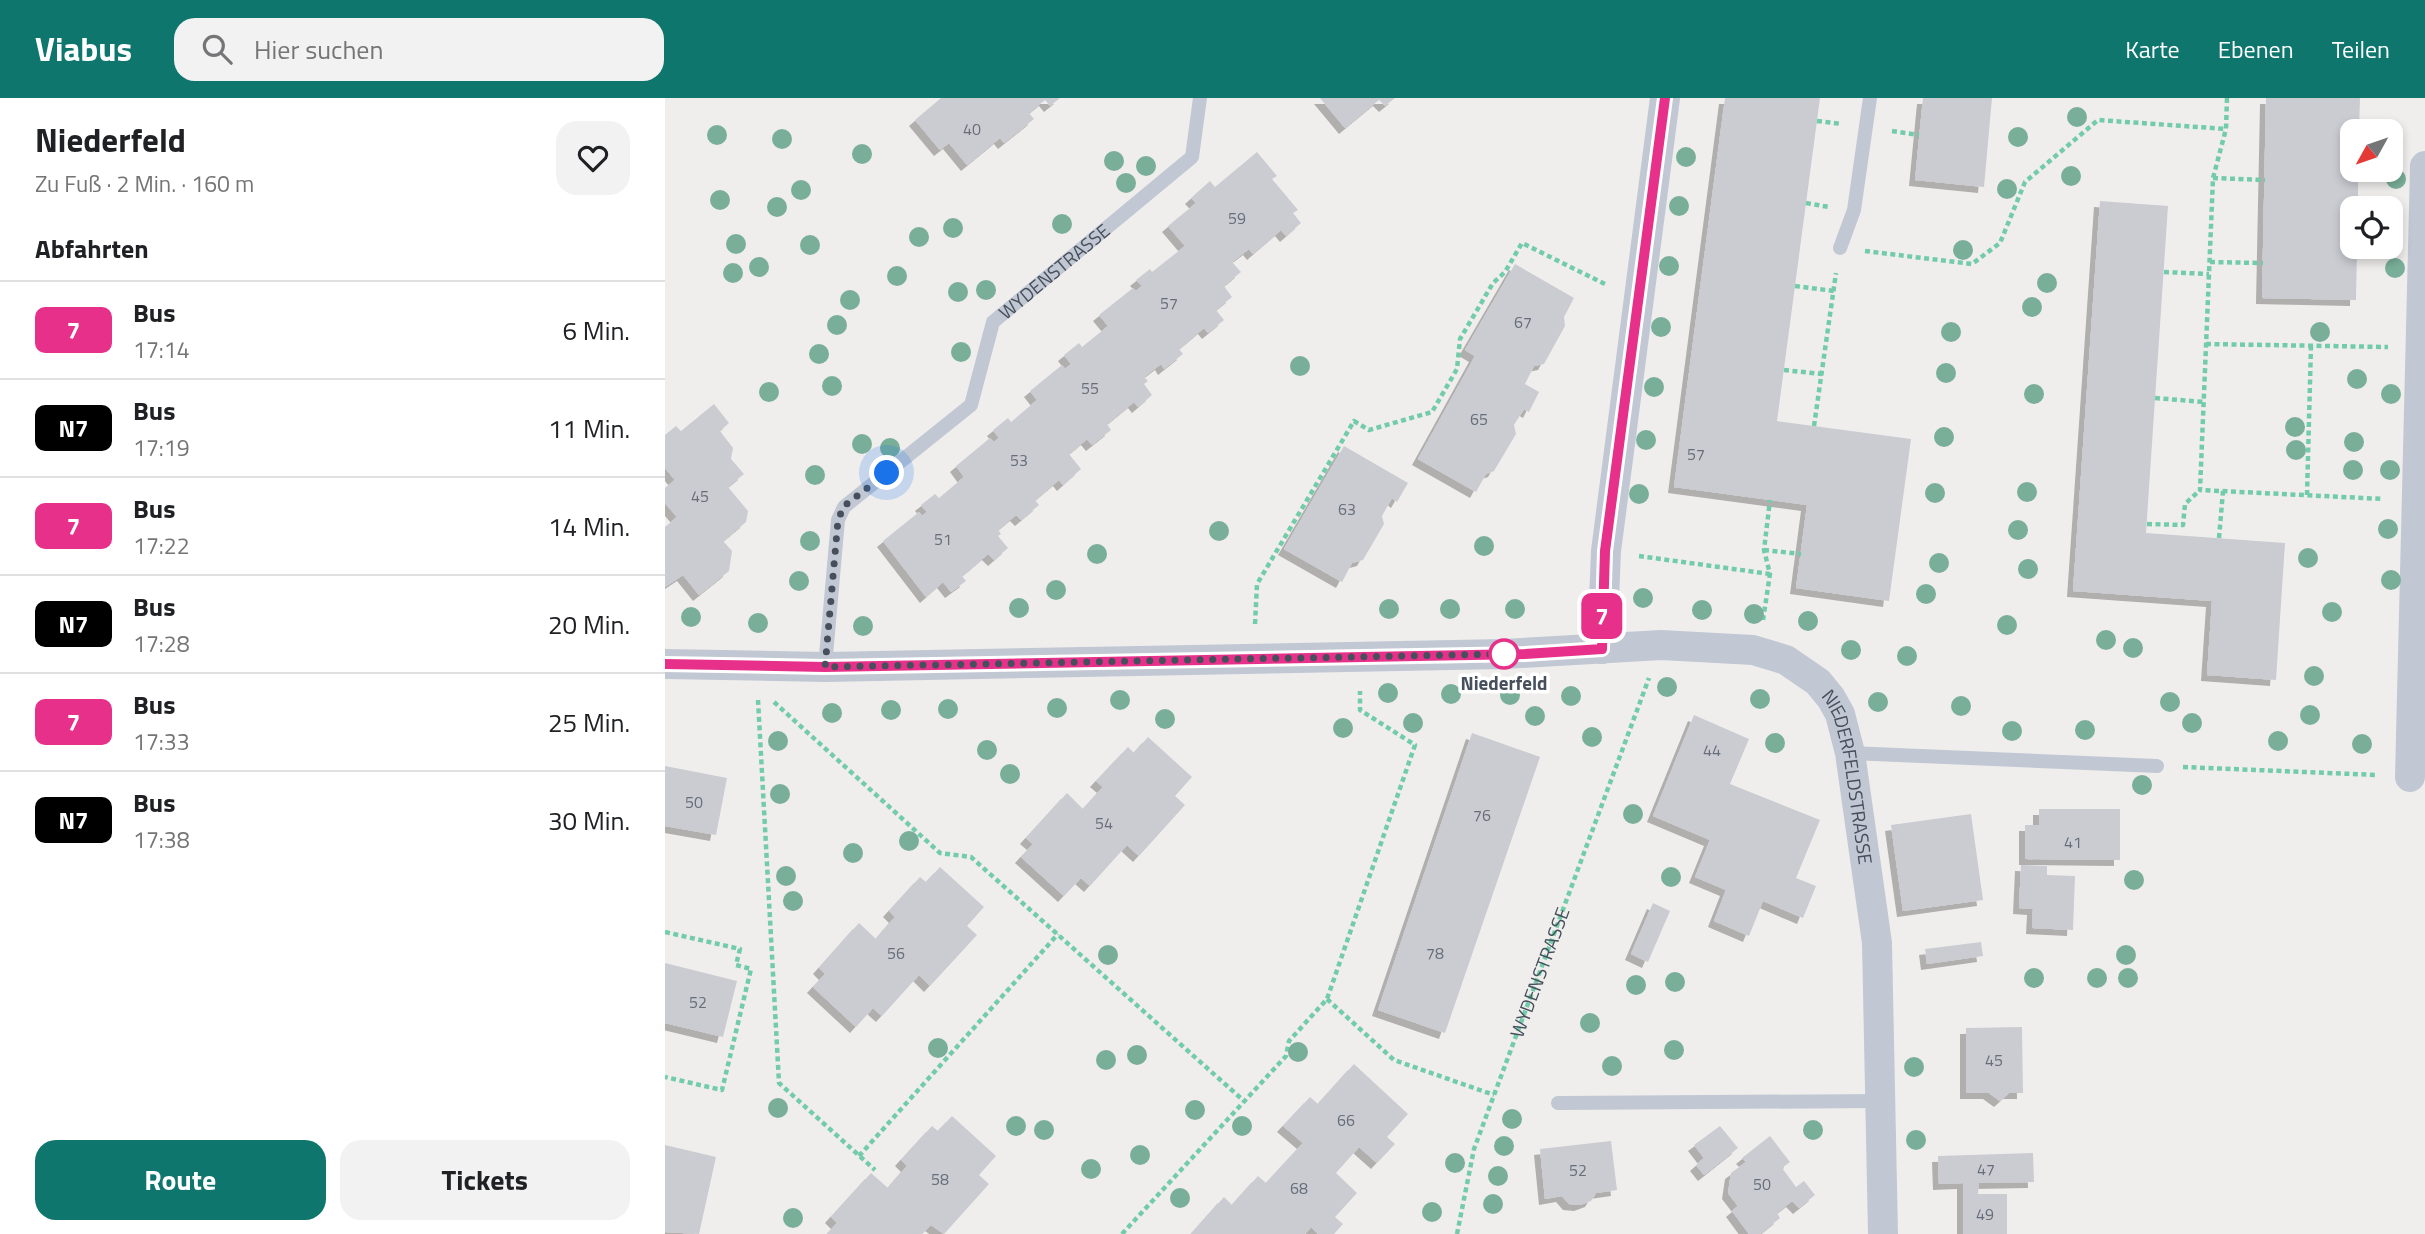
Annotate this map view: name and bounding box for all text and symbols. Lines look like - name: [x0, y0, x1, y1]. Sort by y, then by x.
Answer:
- search box: [174, 18, 664, 81]
- text: Viabus: [35, 24, 132, 74]
- icon: search: [198, 30, 236, 68]
- text: Hier suchen: [254, 30, 383, 69]
- text: Karte: [2125, 31, 2180, 67]
- text: Ebenen: [2218, 31, 2294, 67]
- text: Teilen: [2332, 31, 2390, 67]
- text: Niederfeld: [35, 115, 186, 165]
- house number: 40: [963, 117, 981, 141]
- north arrow: [2340, 119, 2403, 182]
- map controls: [2340, 119, 2403, 259]
- button: heart: [556, 121, 630, 195]
- text: Zu Fuß · 2 Min. · 160 m: [35, 166, 254, 201]
- button: locate: [2340, 196, 2403, 259]
- house number: 59: [1228, 206, 1246, 230]
- street label: WYDENSTRASSE: [992, 216, 1116, 326]
- text: Abfahrten: [35, 229, 149, 268]
- house number: 57: [1160, 291, 1178, 315]
- text: Bus: [133, 293, 175, 332]
- house number: 67: [1514, 310, 1532, 334]
- text: 6 Min.: [563, 311, 630, 350]
- text: 7: [67, 312, 80, 348]
- text: 17:14: [133, 332, 190, 367]
- house number: 55: [1081, 376, 1099, 400]
- text: Bus: [133, 391, 175, 430]
- house number: 65: [1470, 407, 1488, 431]
- text: 11 Min.: [548, 409, 630, 448]
- text: N7: [58, 410, 89, 446]
- text: 17:19: [133, 430, 190, 465]
- house number: 57: [1687, 442, 1705, 466]
- house number: 53: [1010, 448, 1028, 472]
- your location: [869, 455, 904, 490]
- house number: 45: [691, 484, 709, 508]
- text: Bus: [133, 489, 175, 528]
- house number: 63: [1338, 497, 1356, 521]
- text: 14 Min.: [548, 507, 630, 546]
- text: 7: [67, 508, 80, 544]
- house number: 51: [934, 527, 952, 551]
- text: 17:22: [133, 528, 190, 563]
- text: Bus: [133, 587, 175, 626]
- line badge: 7: [1579, 593, 1625, 639]
- text: 7: [1595, 598, 1609, 634]
- text: 20 Min.: [548, 605, 630, 644]
- text: N7: [58, 606, 89, 642]
- text: 17:28: [133, 626, 190, 661]
- marker: Niederfeld: [1489, 639, 1519, 669]
- place label: Niederfeld: [1461, 668, 1547, 697]
- street label: NIEDERFELDSTRASSE: [1815, 682, 1881, 866]
- text: Bus: [133, 685, 175, 724]
- text: 25 Min.: [548, 703, 630, 742]
- text: 7: [67, 704, 80, 740]
- text: 17:33: [133, 724, 190, 759]
- house number: 44: [1703, 738, 1721, 762]
- text: Bus: [133, 783, 175, 822]
- house number: 50: [685, 790, 703, 814]
- text: 30 Min.: [548, 801, 630, 840]
- text: N7: [58, 802, 89, 838]
- house number: 76: [1473, 803, 1491, 827]
- house number: 54: [1095, 811, 1113, 835]
- text: 17:38: [133, 822, 190, 857]
- house number: 41: [2064, 830, 2082, 854]
- street label: WYDENSTRASSE: [1502, 903, 1577, 1042]
- house number: 56: [887, 941, 905, 965]
- house number: 78: [1426, 941, 1444, 965]
- house number: 52: [689, 990, 707, 1014]
- house number: 45: [1985, 1048, 2003, 1072]
- house number: 66: [1337, 1108, 1355, 1132]
- button: Route: [35, 1140, 326, 1220]
- button: Tickets: [340, 1140, 630, 1220]
- house number: 47: [1977, 1157, 1995, 1181]
- house number: 52: [1569, 1158, 1587, 1182]
- house number: 58: [931, 1167, 949, 1191]
- house number: 50: [1753, 1172, 1771, 1196]
- house number: 68: [1290, 1176, 1308, 1200]
- house number: 49: [1976, 1202, 1994, 1226]

